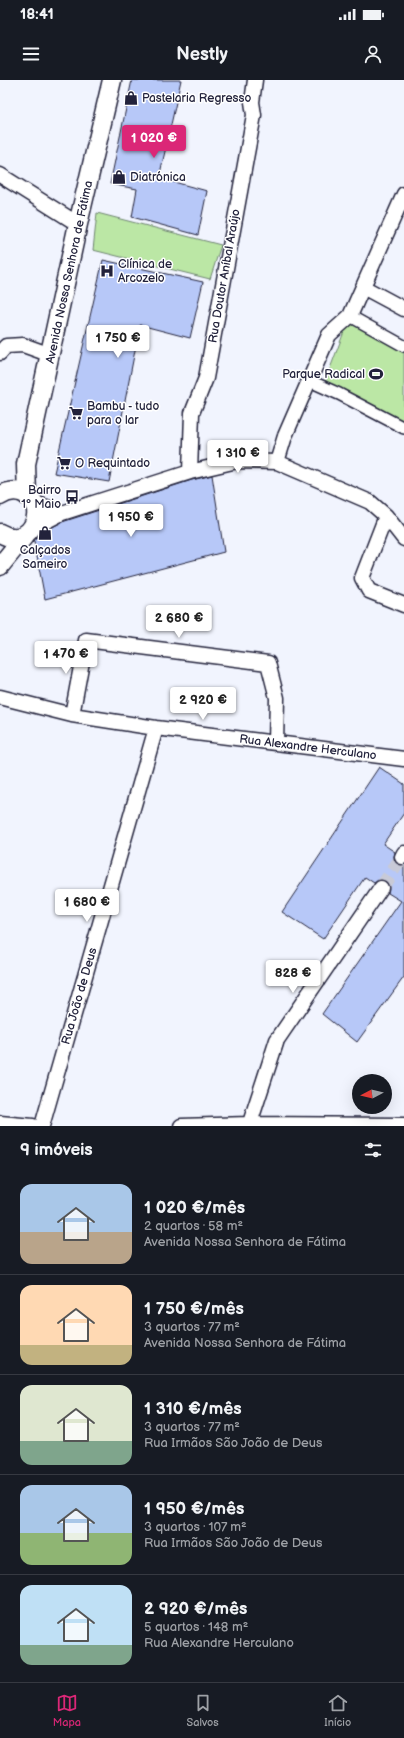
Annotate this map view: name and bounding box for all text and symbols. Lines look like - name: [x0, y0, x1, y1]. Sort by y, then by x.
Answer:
- text: 18:41: [20, 5, 54, 24]
- icon: menu: [20, 43, 42, 65]
- icon: person: [362, 43, 384, 65]
- text: Nestly: [176, 44, 228, 65]
- shop icon: Pastelaria Regresso: [123, 90, 139, 106]
- place label: Pastelaria Regresso: [142, 91, 251, 106]
- pin: 1 020 €: [117, 125, 191, 159]
- text: 1 020 €: [131, 130, 177, 146]
- shop icon: Diatrónica: [111, 169, 127, 185]
- place label: Diatrónica: [130, 170, 186, 185]
- street label: Avenida Nossa Senhora de Fátima: [43, 179, 96, 365]
- street label: Rua Doutor Aníbal Araújo: [205, 208, 244, 344]
- place label: Clínica de Arcozelo: [118, 257, 172, 286]
- hospital icon: Clínica de Arcozelo: [99, 263, 115, 279]
- pin: 1 750 €: [81, 325, 155, 359]
- text: 1 750 €: [95, 330, 141, 346]
- sports icon: Parque Radical: [368, 366, 384, 382]
- place label: Parque Radical: [282, 367, 365, 382]
- place label: Bambu - tudo para o lar: [87, 399, 159, 428]
- supermarket icon: Bambu - tudo para o lar: [68, 405, 84, 421]
- pin: 1 310 €: [201, 440, 275, 474]
- text: 1 310 €: [216, 445, 260, 461]
- supermarket icon: O Requintado: [56, 455, 72, 471]
- place label: O Requintado: [75, 456, 150, 471]
- place label: Bairro 1º Maio: [21, 483, 61, 512]
- bus stop icon: Bairro 1º Maio: [64, 489, 80, 505]
- pin: 1 950 €: [94, 504, 168, 538]
- text: 1 950 €: [108, 509, 154, 525]
- shop icon: Calçados Sameiro: [37, 525, 53, 541]
- place label: Calçados Sameiro: [20, 543, 70, 572]
- pin: 2 680 €: [142, 605, 216, 639]
- text: 2 680 €: [155, 610, 203, 626]
- pin: 1 470 €: [29, 641, 103, 675]
- text: 1 470 €: [43, 646, 89, 662]
- pin: 2 920 €: [166, 687, 240, 721]
- text: 2 920 €: [179, 692, 227, 708]
- street label: Rua Alexandre Herculano: [238, 732, 378, 763]
- pin: 1 680 €: [50, 889, 124, 923]
- text: 1 680 €: [64, 894, 110, 910]
- street label: Rua João de Deus: [58, 946, 100, 1046]
- pin: 828 €: [265, 960, 321, 994]
- text: 828 €: [275, 965, 311, 981]
- north arrow: [352, 1074, 392, 1114]
- map controls: [352, 1074, 392, 1114]
- icon: filters: [362, 1139, 384, 1161]
- text: 9 imóveis: [20, 1140, 93, 1160]
- text: 1 020 €/mês: [144, 1198, 245, 1218]
- icon: home: [52, 1200, 100, 1248]
- text: 2 quartos · 58 m²: [144, 1218, 243, 1234]
- text: Avenida Nossa Senhora de Fátima: [144, 1234, 346, 1250]
- text: 1 750 €/mês: [144, 1299, 244, 1319]
- icon: home: [52, 1301, 100, 1349]
- text: 3 quartos · 77 m²: [144, 1319, 240, 1335]
- text: Avenida Nossa Senhora de Fátima: [144, 1335, 346, 1351]
- text: 1 310 €/mês: [144, 1399, 242, 1419]
- icon: home: [52, 1401, 100, 1449]
- text: 3 quartos · 77 m²: [144, 1419, 240, 1435]
- text: Rua Irmãos São João de Deus: [144, 1435, 322, 1451]
- text: 1 950 €/mês: [144, 1499, 244, 1519]
- icon: home: [52, 1501, 100, 1549]
- text: 3 quartos · 107 m²: [144, 1519, 247, 1535]
- text: Rua Irmãos São João de Deus: [144, 1535, 322, 1551]
- text: 2 920 €/mês: [144, 1599, 247, 1619]
- icon: home: [52, 1601, 100, 1649]
- text: 5 quartos · 148 m²: [144, 1619, 248, 1635]
- text: Rua Alexandre Herculano: [144, 1635, 294, 1651]
- tab: Mapa: [53, 1692, 81, 1729]
- tab: Salvos: [187, 1692, 219, 1729]
- tab: Início: [324, 1692, 351, 1729]

